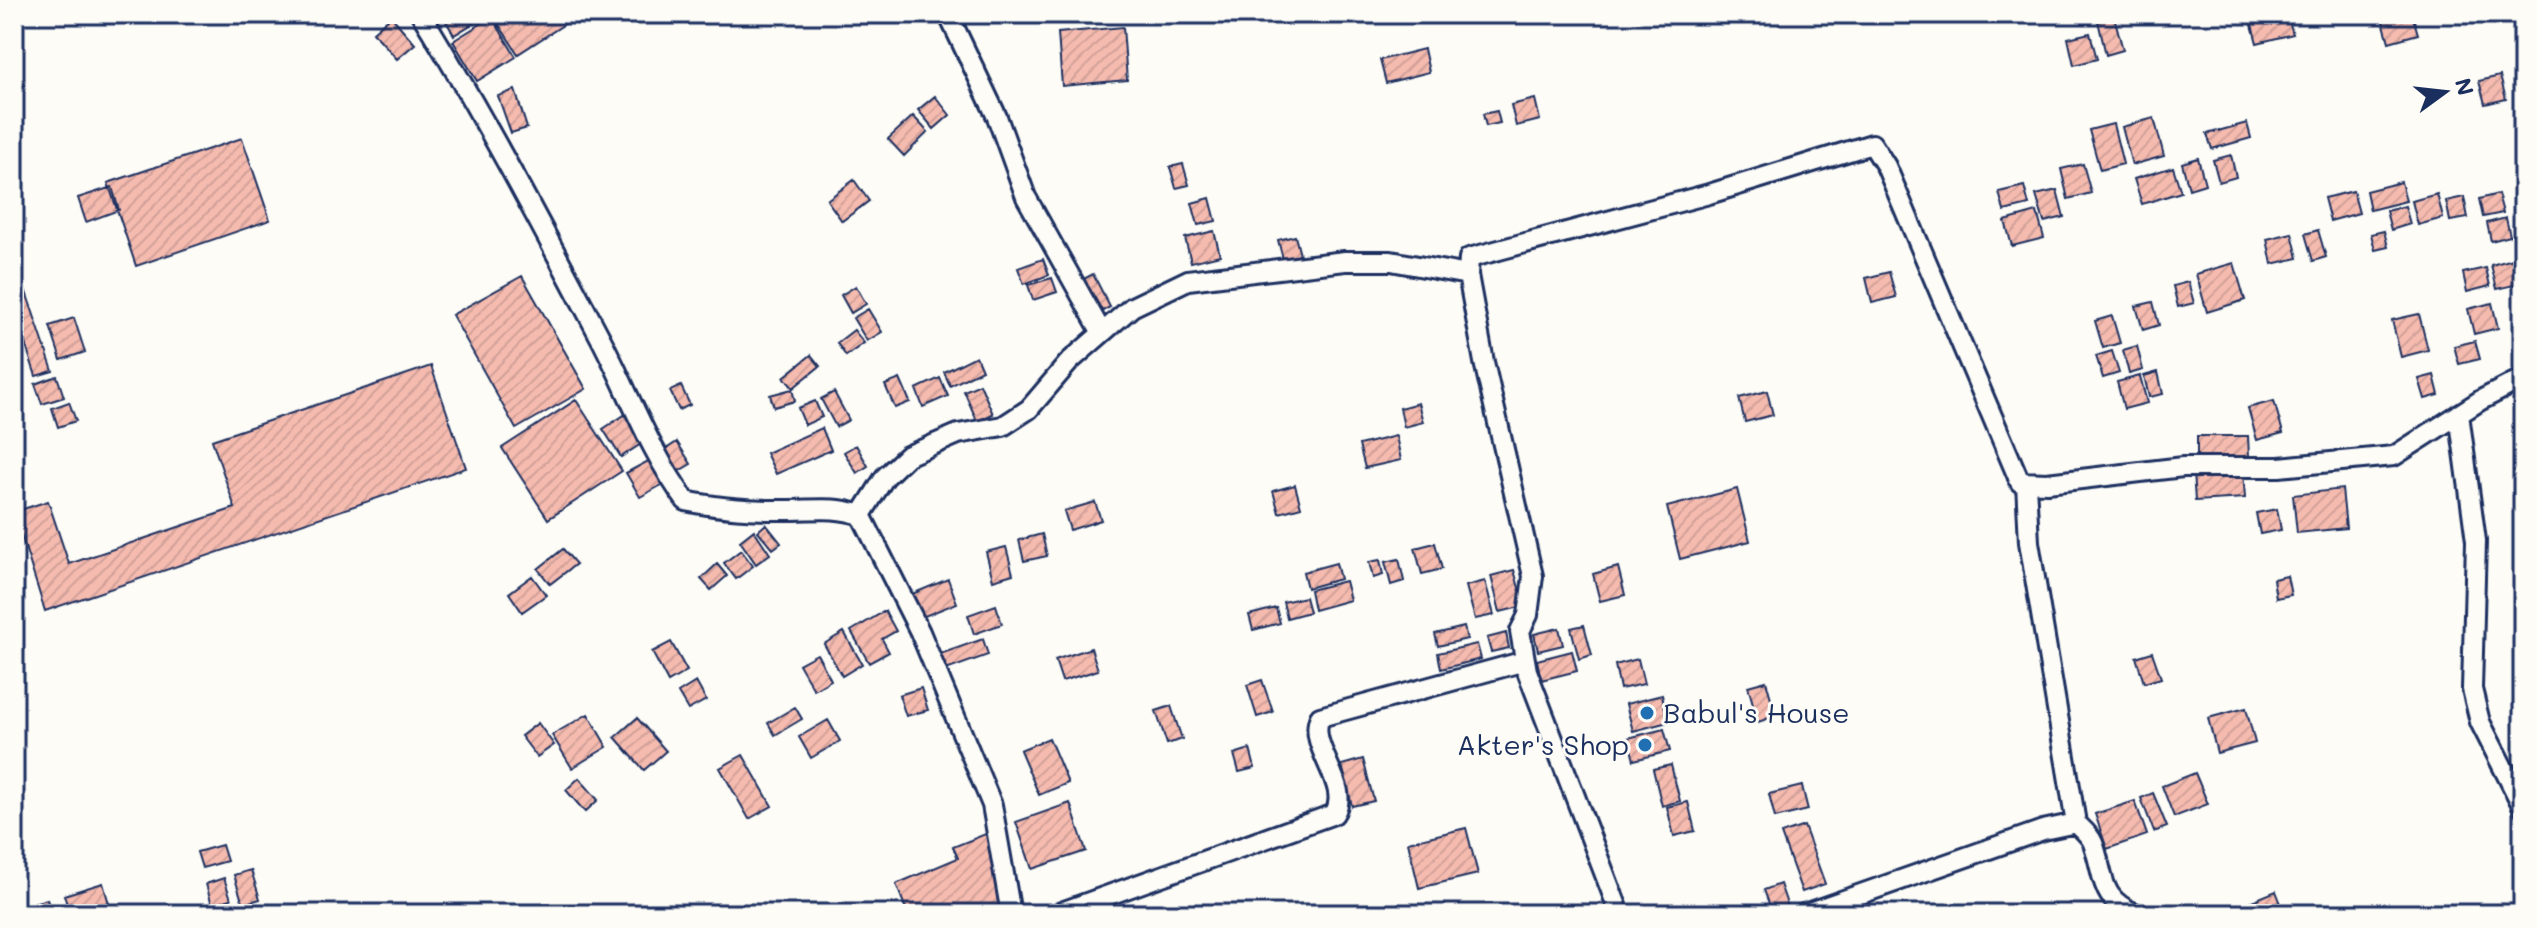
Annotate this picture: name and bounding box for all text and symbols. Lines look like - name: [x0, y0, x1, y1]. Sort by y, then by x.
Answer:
- north arrow: [2405, 52, 2485, 132]
- text: N: [2449, 75, 2481, 99]
- place label: Babul's House: [1663, 694, 1850, 730]
- marker: Babul's House: [1638, 704, 1656, 722]
- place label: Akter's Shop: [1457, 726, 1629, 762]
- marker: Akter's Shop: [1636, 736, 1654, 754]

